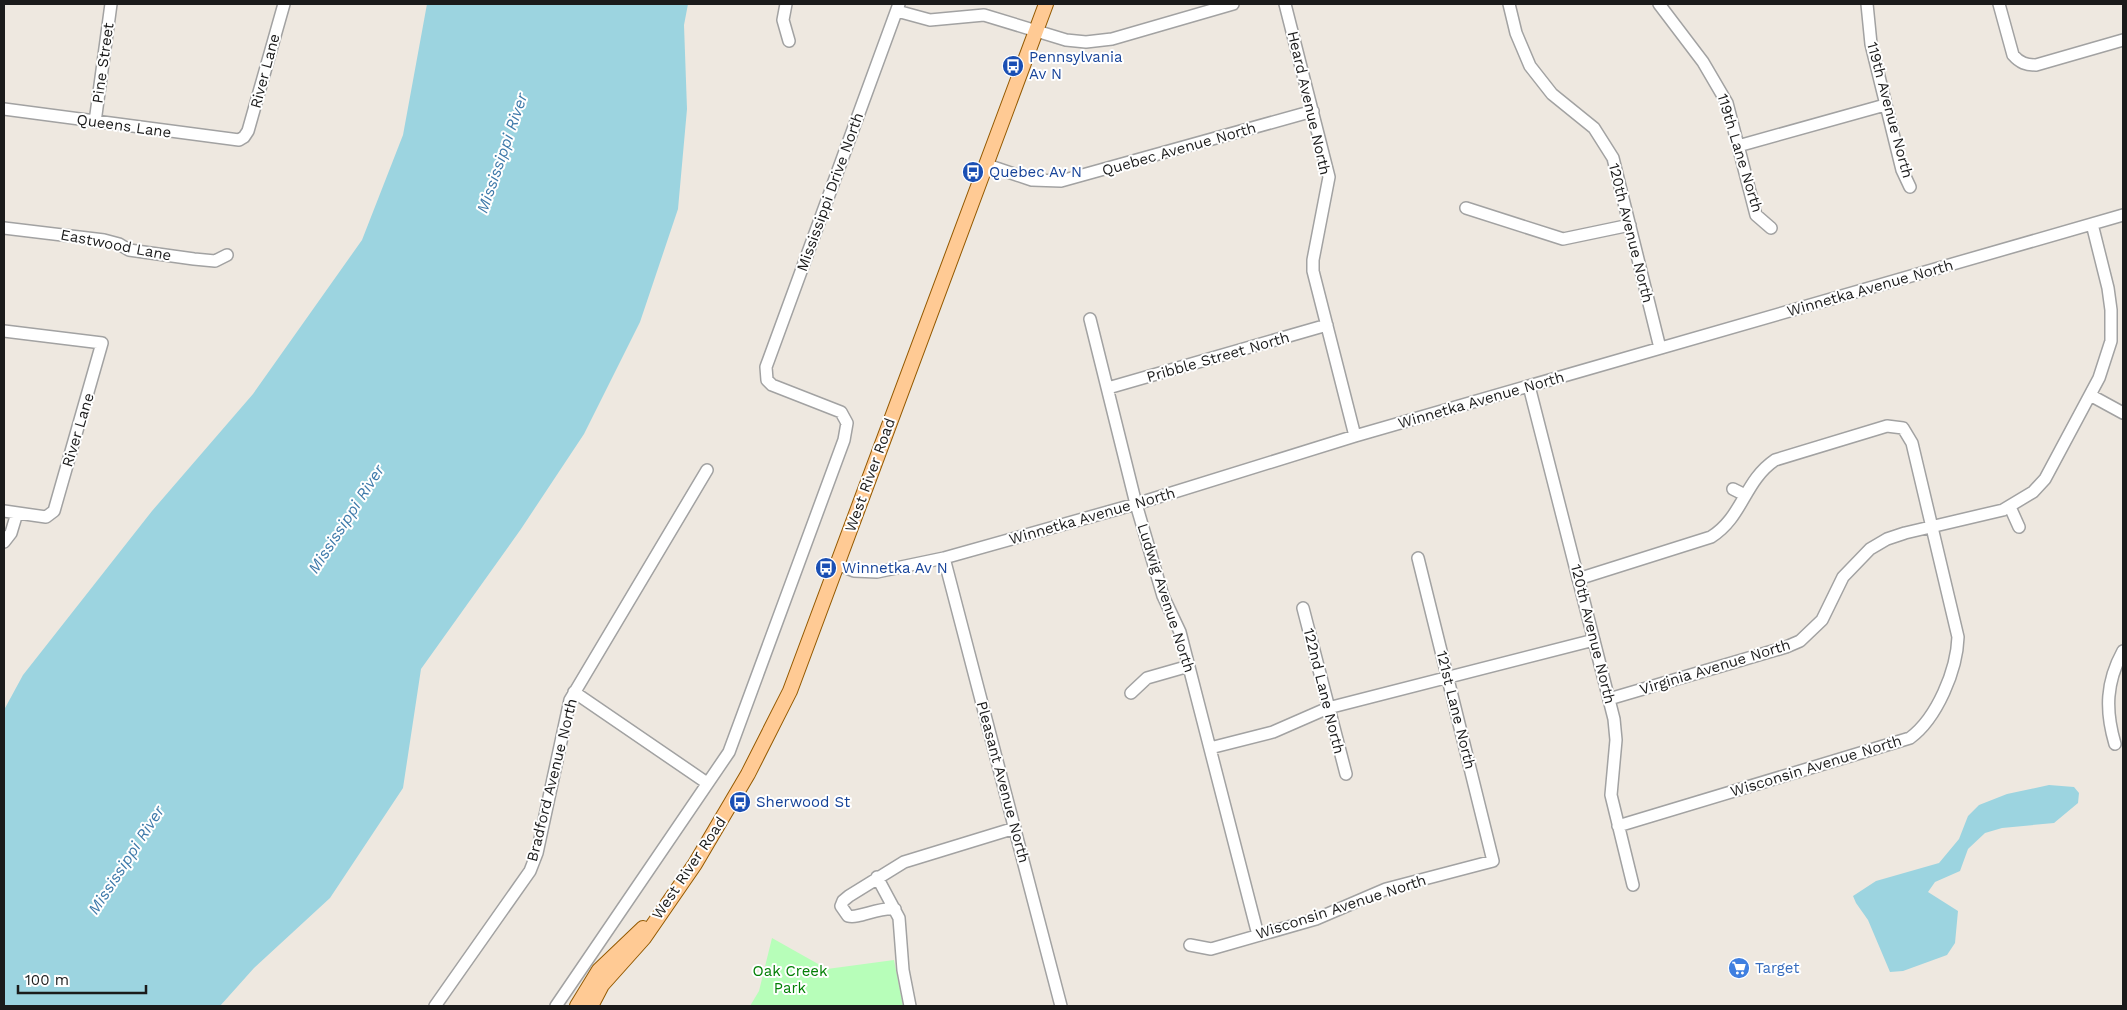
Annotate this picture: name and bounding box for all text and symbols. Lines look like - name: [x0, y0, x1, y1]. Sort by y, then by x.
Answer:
- street label: Pine Street: [88, 21, 118, 105]
- street label: Heard Avenue North: [1284, 29, 1334, 177]
- street label: River Lane: [246, 32, 284, 110]
- street label: 119th Avenue North: [1863, 40, 1917, 180]
- place label: Pennsylvania Av N: [1029, 48, 1123, 83]
- bus stop icon: Pennsylvania Av N: [1001, 54, 1025, 78]
- water label: Mississippi River: [473, 90, 532, 215]
- street label: 119th Lane North: [1713, 91, 1767, 215]
- street label: Queens Lane: [75, 110, 173, 142]
- street label: Mississippi Drive North: [793, 110, 867, 274]
- street label: Quebec Avenue North: [1100, 118, 1258, 180]
- bus stop icon: Quebec Av N: [961, 160, 985, 184]
- street label: 120th Avenue North: [1605, 161, 1657, 305]
- place label: Quebec Av N: [989, 163, 1082, 181]
- street label: Eastwood Lane: [59, 225, 173, 265]
- street label: Winnetka Avenue North: [1785, 256, 1955, 320]
- street label: Pribble Street North: [1144, 328, 1292, 386]
- street label: Winnetka Avenue North: [1396, 368, 1566, 432]
- street label: River Lane: [58, 391, 98, 469]
- street label: West River Road: [841, 416, 899, 534]
- water label: Mississippi River: [304, 461, 389, 577]
- street label: Winnetka Avenue North: [1007, 484, 1177, 548]
- street label: Ludwig Avenue North: [1133, 521, 1199, 675]
- bus stop icon: Winnetka Av N: [814, 556, 838, 580]
- place label: Winnetka Av N: [842, 559, 948, 577]
- street label: 120th Avenue North: [1567, 562, 1619, 706]
- street label: 122nd Lane North: [1300, 626, 1348, 756]
- street label: Virginia Avenue North: [1637, 635, 1793, 699]
- street label: 121st Lane North: [1433, 649, 1479, 771]
- street label: Bradford Avenue North: [523, 697, 581, 863]
- street label: Pleasant Avenue North: [973, 699, 1033, 865]
- street label: Wisconsin Avenue North: [1728, 731, 1904, 801]
- bus stop icon: Sherwood St: [728, 790, 752, 814]
- place label: Sherwood St: [756, 793, 851, 811]
- water label: Mississippi River: [84, 802, 169, 918]
- street label: West River Road: [648, 813, 730, 923]
- street label: Wisconsin Avenue North: [1254, 871, 1428, 943]
- supermarket icon: Target: [1727, 956, 1751, 980]
- place label: Target: [1755, 959, 1800, 977]
- scale bar: [18, 962, 145, 994]
- park label: Oak Creek Park: [753, 962, 828, 997]
- text: 100 m: [25, 971, 69, 989]

